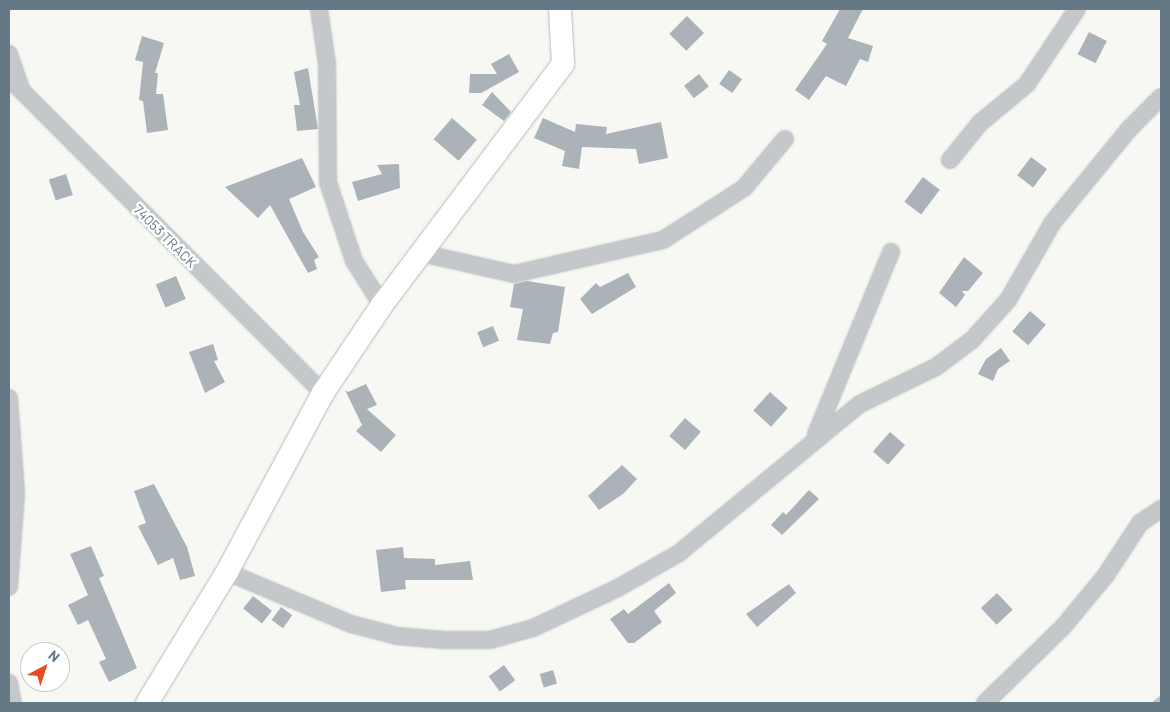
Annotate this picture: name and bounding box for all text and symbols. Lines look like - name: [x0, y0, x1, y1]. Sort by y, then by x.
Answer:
- street label: 74053 TRACK: [130, 201, 200, 271]
- north arrow: [20, 642, 70, 692]
- text: N: [45, 646, 63, 665]

